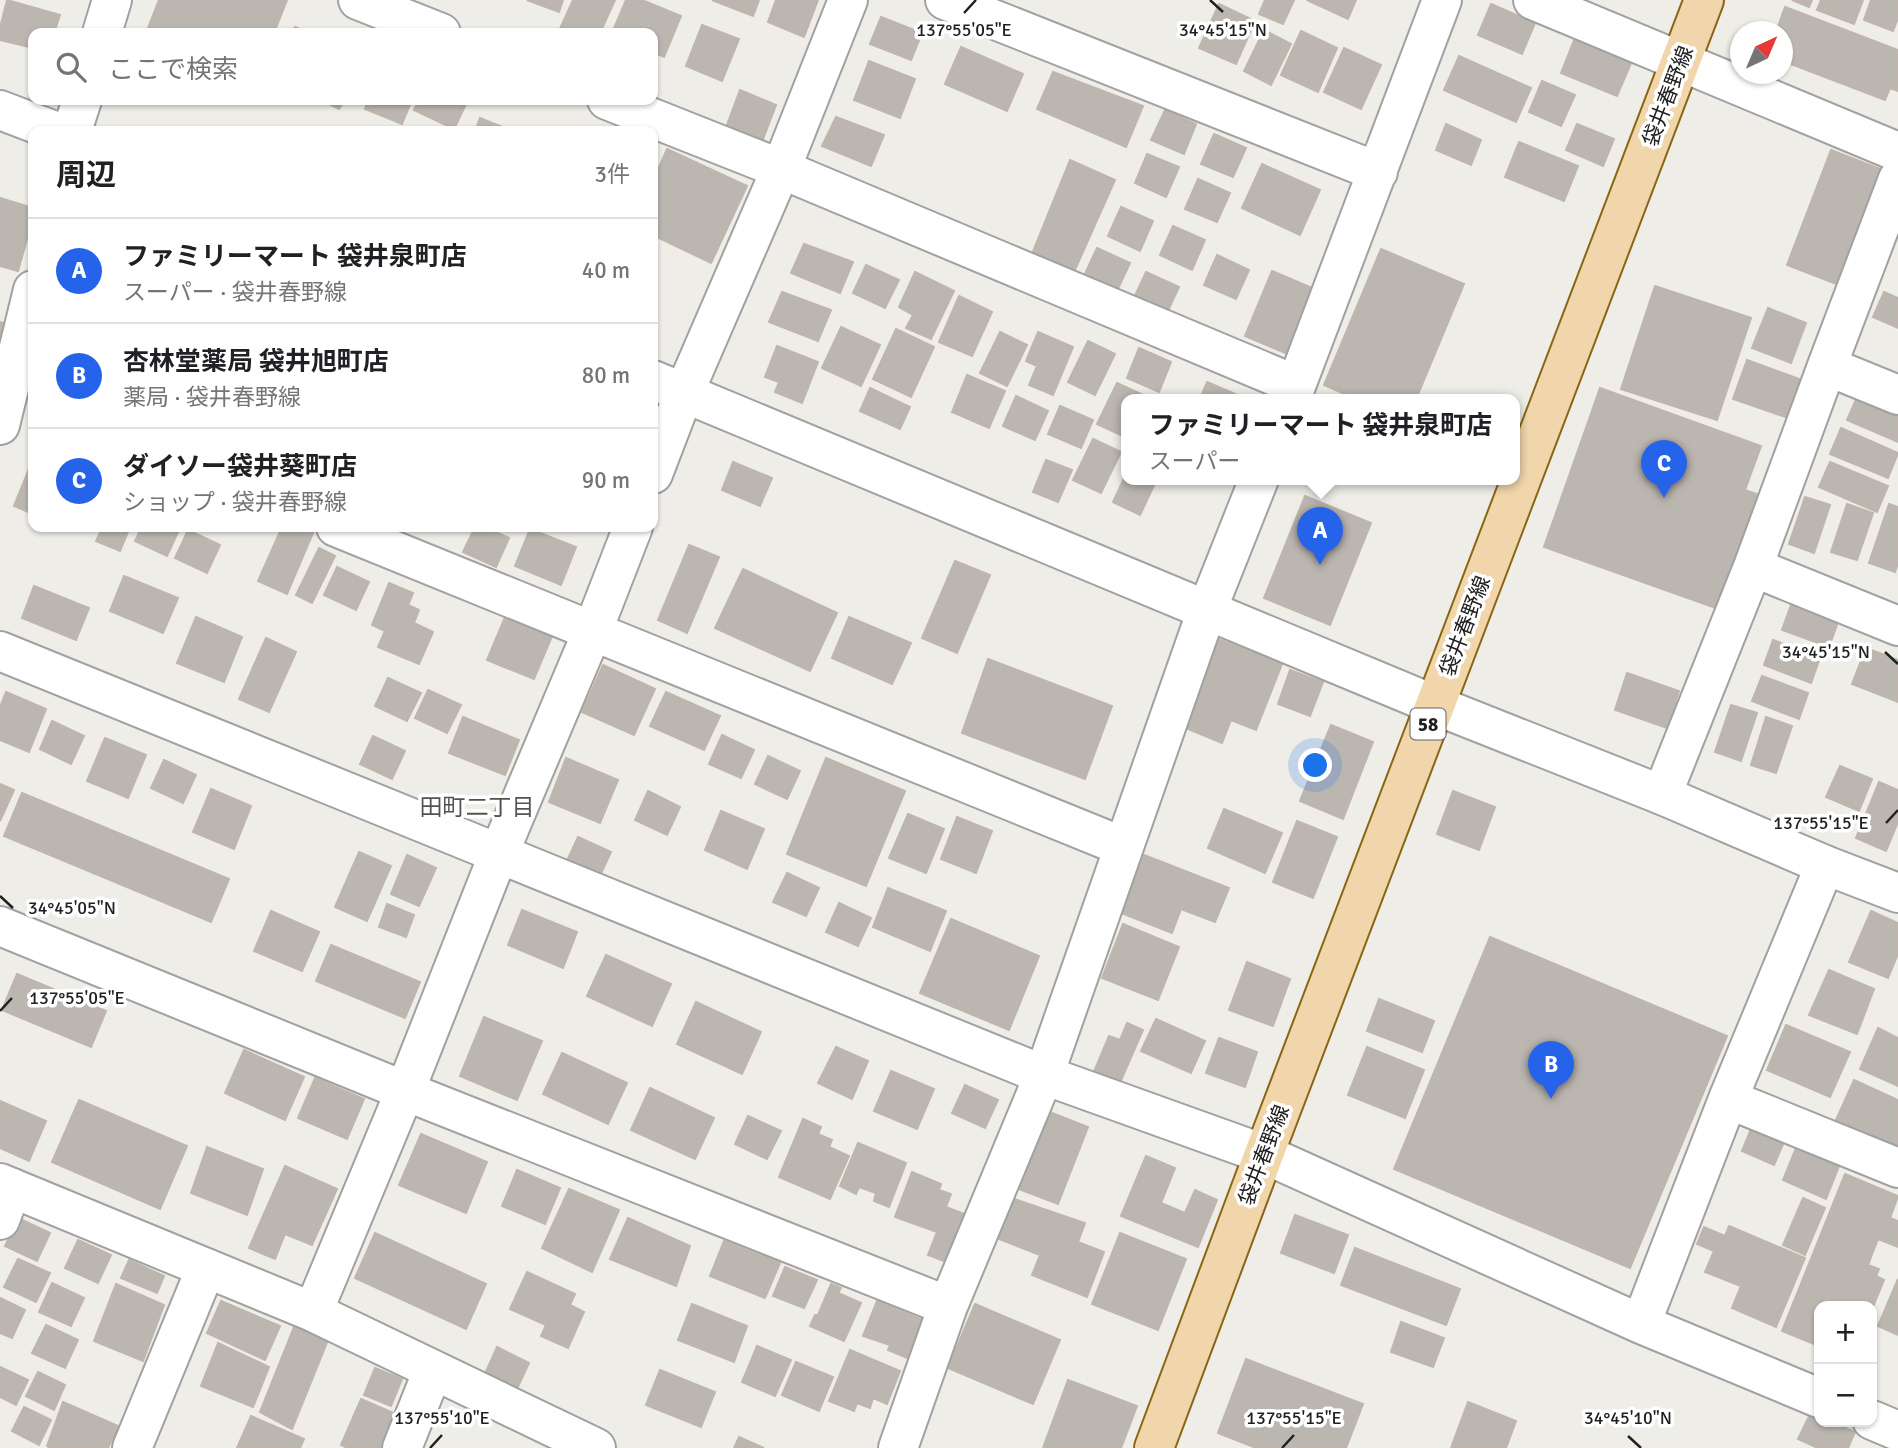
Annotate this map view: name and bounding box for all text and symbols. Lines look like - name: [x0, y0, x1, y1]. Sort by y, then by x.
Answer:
- text: 137°55'05"E: [916, 19, 1012, 41]
- text: 34°45'15"N: [1179, 19, 1267, 41]
- north arrow: [1730, 21, 1793, 84]
- search box: [28, 28, 658, 105]
- street label: 袋井春野線: [1637, 42, 1699, 150]
- icon: search: [52, 48, 90, 86]
- text: ここで検索: [108, 54, 238, 86]
- text: 周辺: [56, 157, 116, 194]
- text: 3件: [595, 160, 630, 189]
- text: ファミリーマート 袋井泉町店: [123, 241, 467, 273]
- text: A: [72, 256, 86, 285]
- text: 40 m: [582, 256, 630, 285]
- text: スーパー · 袋井春野線: [123, 278, 347, 307]
- text: 杏林堂薬局 袋井旭町店: [123, 346, 389, 378]
- text: B: [72, 361, 86, 390]
- text: 80 m: [582, 361, 630, 390]
- text: 薬局 · 袋井春野線: [123, 383, 301, 412]
- popup: [1121, 394, 1520, 485]
- text: ファミリーマート 袋井泉町店: [1149, 410, 1492, 442]
- pin: C: [1641, 440, 1687, 498]
- text: スーパー: [1149, 447, 1240, 476]
- text: ダイソー袋井葵町店: [123, 451, 357, 483]
- text: C: [72, 466, 86, 495]
- text: 90 m: [582, 466, 630, 495]
- text: ショップ · 袋井春野線: [123, 488, 347, 517]
- pin: A: [1297, 507, 1343, 565]
- street label: 袋井春野線: [1434, 572, 1496, 680]
- text: 34°45'15"N: [1782, 641, 1870, 663]
- road number: 58: [1410, 708, 1446, 740]
- your location: [1298, 748, 1332, 782]
- district label: 田町二丁目: [420, 793, 535, 822]
- text: 137°55'15"E: [1773, 812, 1869, 834]
- text: 34°45'05"N: [28, 897, 116, 919]
- text: 137°55'05"E: [29, 987, 125, 1009]
- pin: B: [1528, 1041, 1574, 1099]
- street label: 袋井春野線: [1233, 1101, 1295, 1209]
- map controls: [1814, 1301, 1877, 1427]
- button: +: [1814, 1301, 1877, 1364]
- button: −: [1814, 1364, 1877, 1427]
- text: 137°55'10"E: [394, 1407, 490, 1429]
- text: 137°55'15"E: [1246, 1407, 1342, 1429]
- text: 34°45'10"N: [1584, 1407, 1672, 1429]

